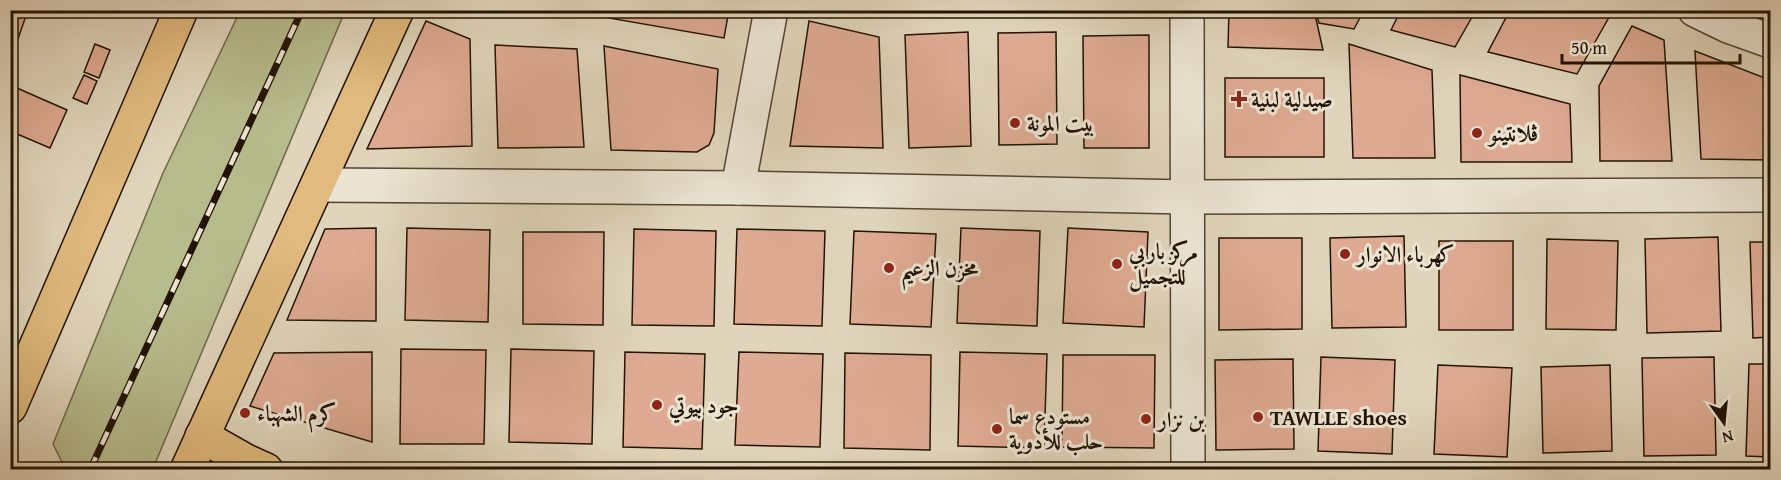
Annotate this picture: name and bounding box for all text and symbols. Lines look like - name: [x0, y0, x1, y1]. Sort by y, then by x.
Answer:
- scale bar: [1562, 27, 1740, 65]
- text: 50 m: [1571, 34, 1607, 61]
- place label: صيدلية لبنية: [1251, 83, 1333, 115]
- marker: صيدلية لبنية: [1232, 92, 1246, 106]
- place label: بيت المونة: [1027, 107, 1094, 139]
- marker: بيت المونة: [1008, 116, 1022, 130]
- place label: ڤلانتينو: [1487, 117, 1538, 149]
- marker: ڤلانتينو: [1470, 126, 1484, 140]
- place label: مركز باربي للتجميل: [1128, 235, 1198, 292]
- place label: كهرباء الانوار: [1354, 238, 1455, 270]
- marker: كهرباء الانوار: [1338, 247, 1352, 261]
- place label: مخزن الزعيم: [901, 252, 979, 291]
- marker: مركز باربي للتجميل: [1110, 257, 1124, 271]
- marker: مخزن الزعيم: [882, 261, 896, 275]
- place label: جود بيوتي: [668, 389, 739, 424]
- north arrow: [1694, 393, 1754, 453]
- place label: كرم الشهباء: [257, 397, 336, 433]
- marker: جود بيوتي: [650, 398, 664, 412]
- place label: مستودع سما حلب للأدوية: [1009, 400, 1103, 457]
- place label: TAWLLE shoes: [1270, 401, 1407, 433]
- place label: بن نزار: [1155, 403, 1205, 435]
- marker: كرم الشهباء: [238, 406, 252, 420]
- marker: TAWLLE shoes: [1251, 410, 1265, 424]
- marker: بن نزار: [1139, 412, 1153, 426]
- marker: مستودع سما حلب للأدوية: [990, 422, 1004, 436]
- text: N: [1719, 425, 1736, 451]

